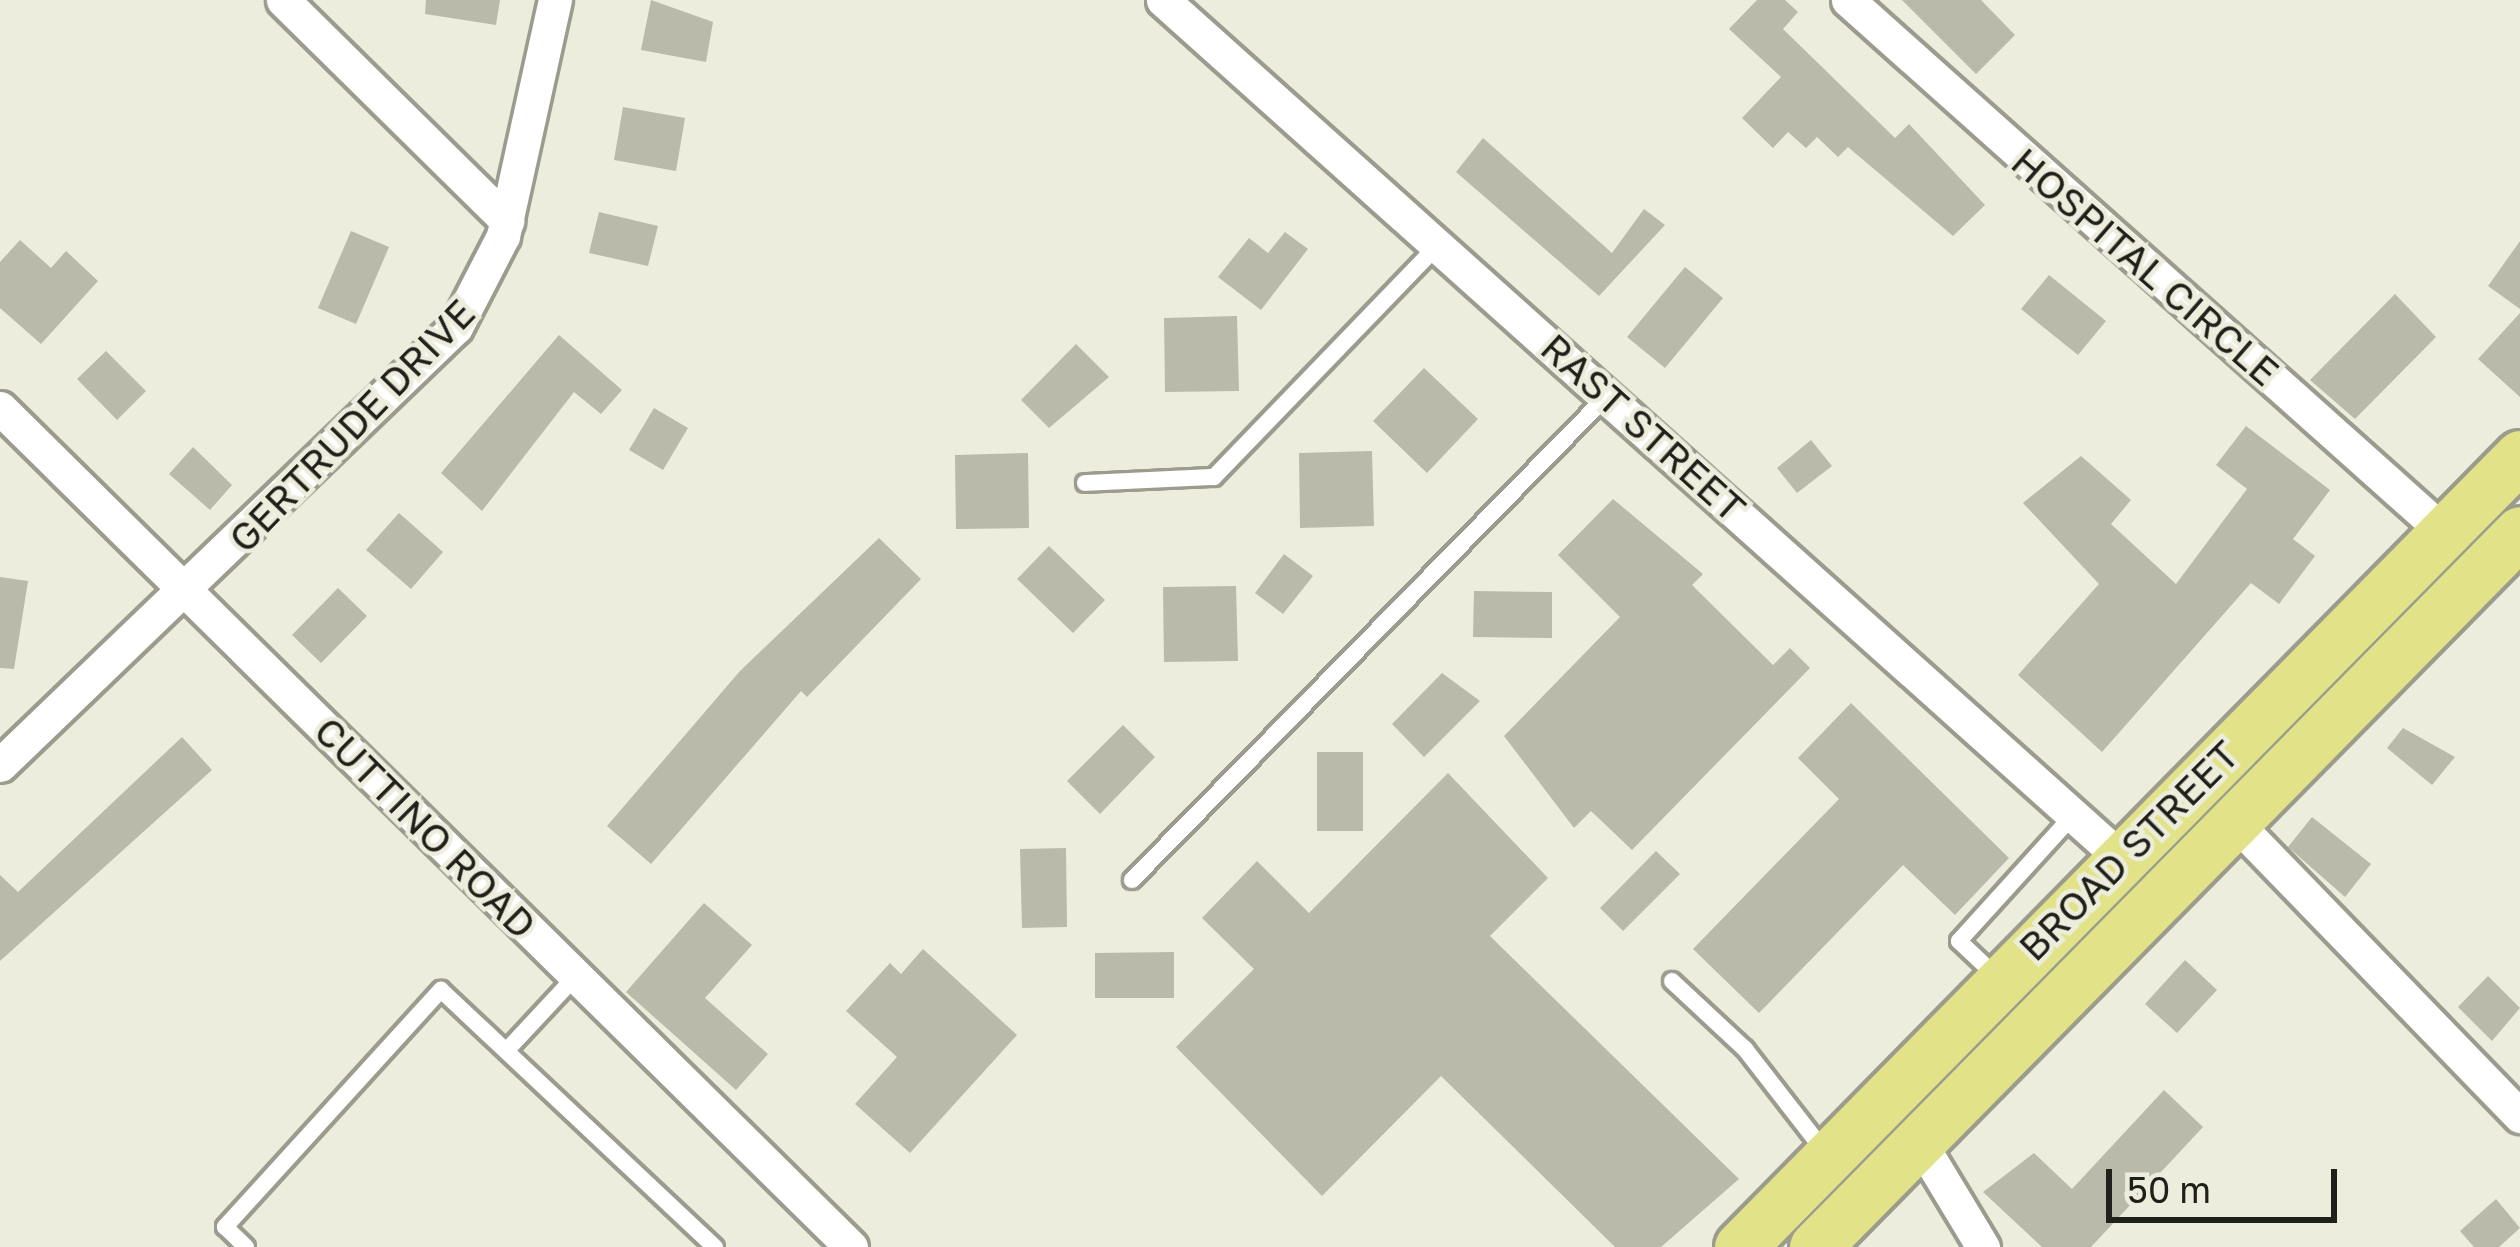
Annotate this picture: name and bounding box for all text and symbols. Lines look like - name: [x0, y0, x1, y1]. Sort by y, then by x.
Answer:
- street label: HOSPITAL CIRCLE: [2002, 138, 2288, 396]
- street label: GERTRUDE DRIVE: [219, 290, 485, 562]
- street label: RAST STREET: [1531, 324, 1755, 532]
- street label: CUTTINO ROAD: [305, 708, 545, 948]
- street label: BROAD STREET: [2009, 731, 2249, 971]
- scale bar: [2112, 1145, 2343, 1219]
- text: 50 m: [2127, 1168, 2211, 1211]

